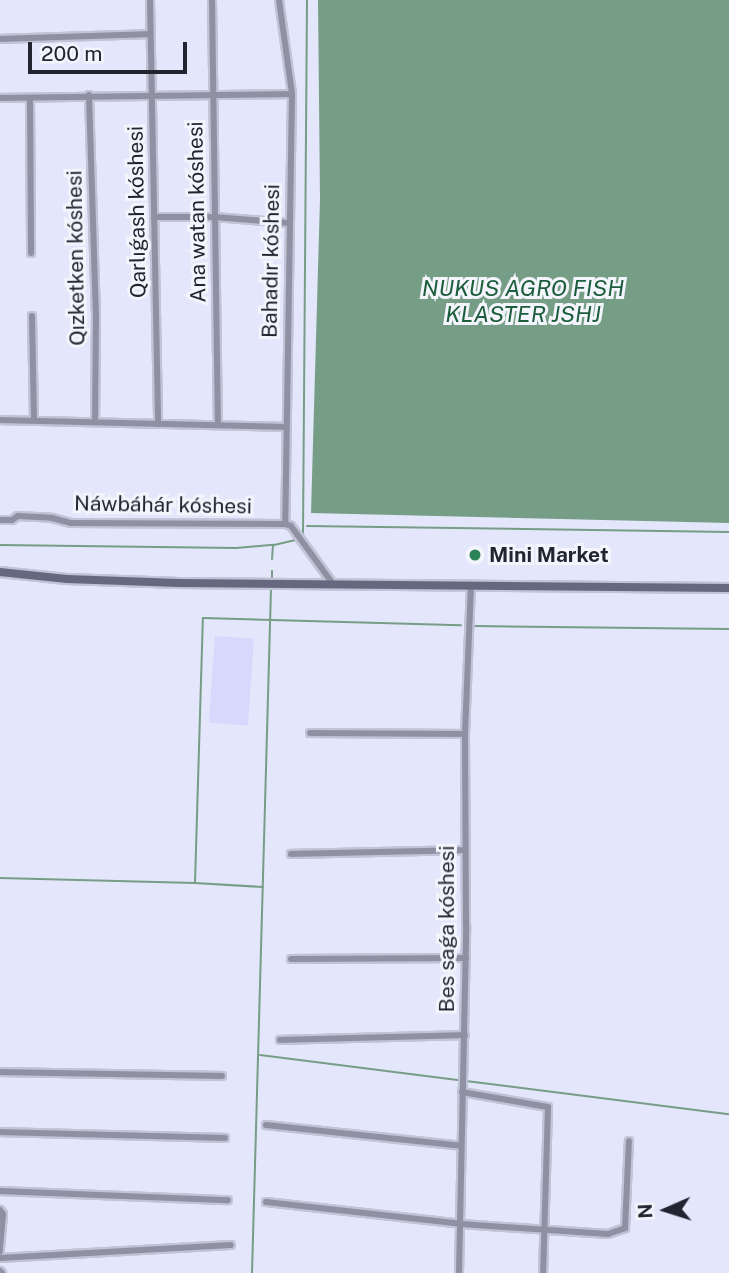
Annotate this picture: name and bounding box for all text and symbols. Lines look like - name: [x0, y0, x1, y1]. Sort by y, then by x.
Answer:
- scale bar: [32, 28, 191, 72]
- text: 200 m: [41, 41, 102, 66]
- street label: Ana watan kóshesi: [183, 121, 211, 303]
- street label: Qarlıǵash kóshesi: [123, 126, 151, 298]
- street label: Qızketken kóshesi: [62, 170, 90, 346]
- street label: Bahadır kóshesi: [257, 184, 285, 338]
- water label: NUKUS AGRO FISH KLASTER JSHJ: [422, 274, 624, 328]
- street label: Náwbáhár kóshesi: [74, 491, 252, 519]
- place label: Mini Market: [489, 542, 609, 568]
- marker: Mini Market: [467, 547, 483, 563]
- street label: Bes saǵa kóshesi: [434, 846, 460, 1012]
- north arrow: [631, 1175, 701, 1245]
- text: N: [634, 1203, 656, 1219]

